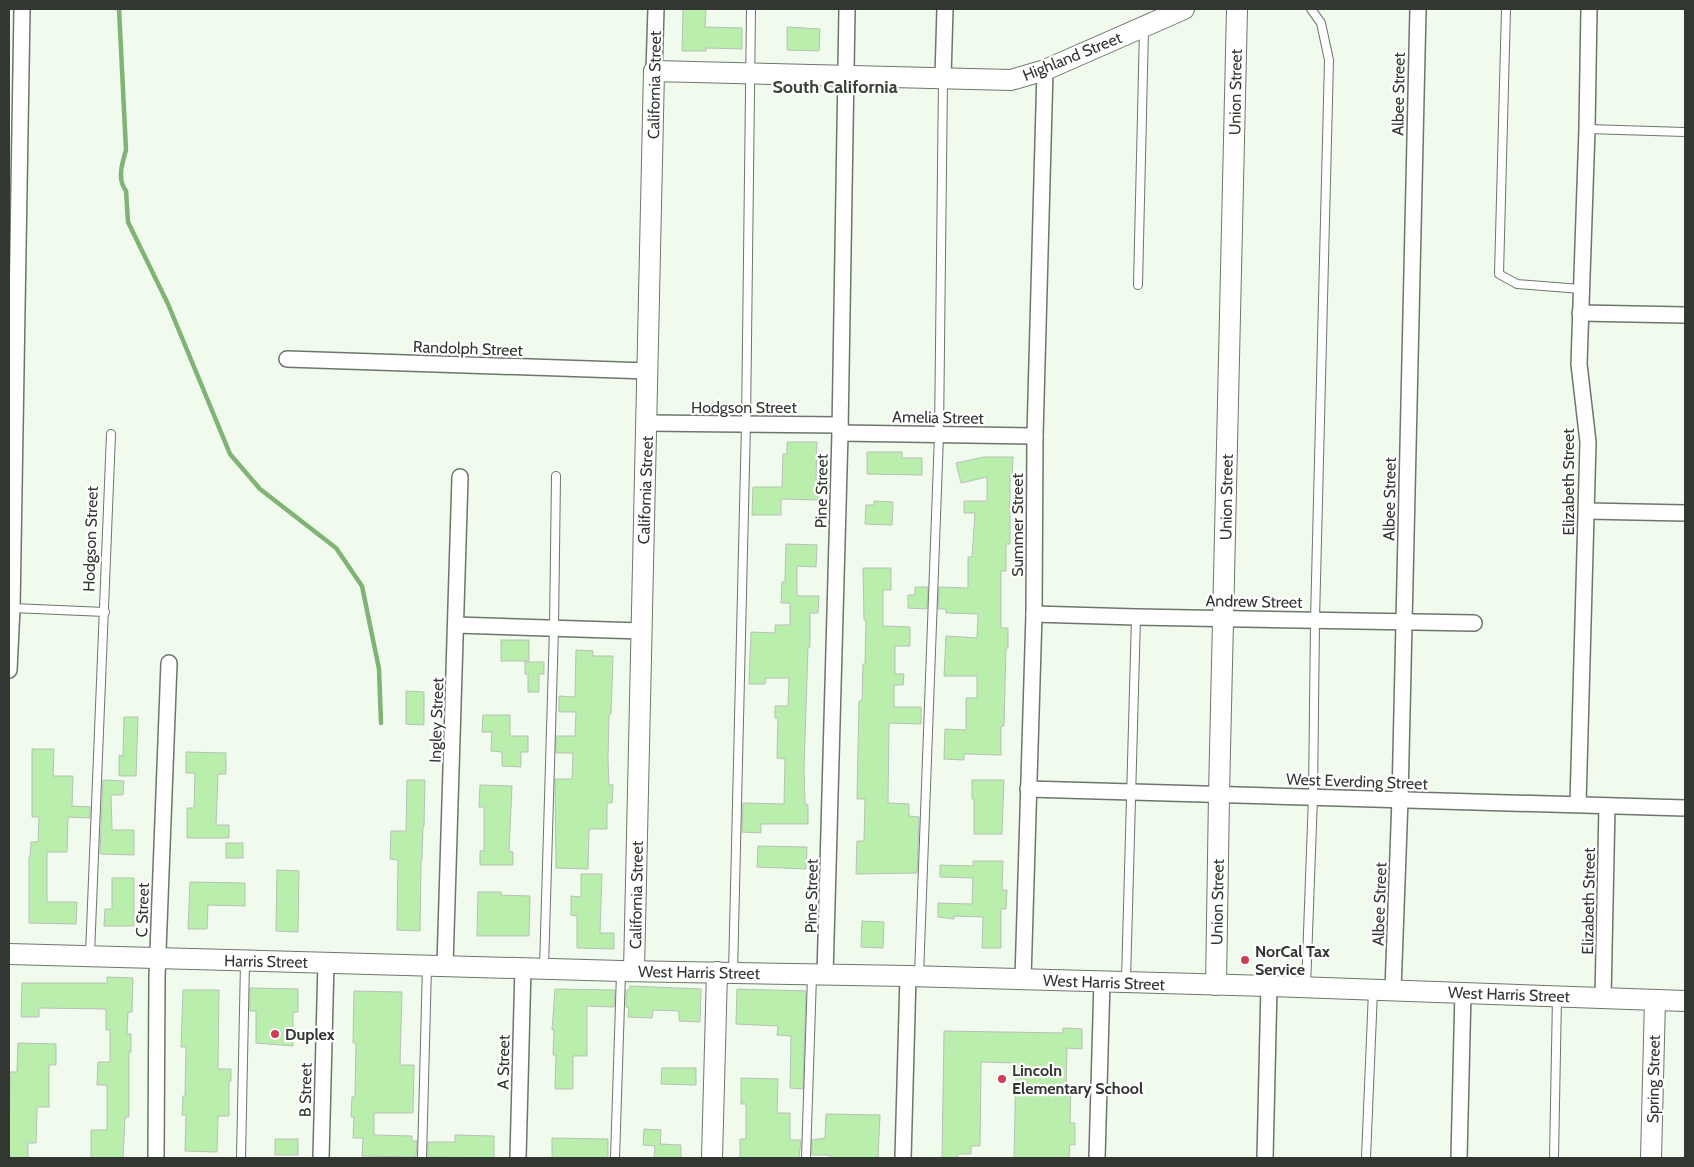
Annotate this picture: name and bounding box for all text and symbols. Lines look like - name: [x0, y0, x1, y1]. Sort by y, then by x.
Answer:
- street label: Highland Street: [1020, 28, 1125, 85]
- street label: California Street: [644, 30, 665, 139]
- street label: Union Street: [1225, 48, 1246, 135]
- street label: Albee Street: [1388, 51, 1409, 136]
- district label: South California: [772, 76, 898, 98]
- street label: Randolph Street: [413, 337, 524, 360]
- street label: Hodgson Street: [691, 398, 798, 417]
- street label: Amelia Street: [892, 407, 985, 428]
- street label: Elizabeth Street: [1559, 428, 1578, 536]
- street label: California Street: [634, 435, 657, 545]
- street label: Pine Street: [811, 453, 832, 528]
- street label: Union Street: [1216, 453, 1237, 540]
- street label: Albee Street: [1379, 456, 1400, 541]
- street label: Summer Street: [1008, 473, 1027, 577]
- street label: Hodgson Street: [79, 485, 102, 592]
- street label: Andrew Street: [1205, 591, 1303, 612]
- street label: Ingley Street: [426, 676, 448, 763]
- street label: West Everding Street: [1286, 770, 1429, 793]
- street label: California Street: [626, 840, 647, 949]
- street label: Elizabeth Street: [1578, 847, 1599, 955]
- street label: Pine Street: [801, 858, 822, 933]
- street label: Union Street: [1207, 858, 1228, 945]
- street label: Albee Street: [1369, 861, 1390, 946]
- street label: C Street: [132, 882, 153, 938]
- place label: NorCal Tax Service: [1255, 942, 1330, 979]
- street label: Harris Street: [224, 951, 309, 972]
- marker: NorCal Tax Service: [1239, 954, 1251, 966]
- street label: West Harris Street: [638, 962, 761, 983]
- street label: West Harris Street: [1043, 971, 1166, 994]
- street label: West Harris Street: [1448, 983, 1571, 1006]
- place label: Duplex: [285, 1025, 335, 1044]
- marker: Duplex: [269, 1028, 281, 1040]
- street label: A Street: [494, 1034, 513, 1089]
- street label: Spring Street: [1643, 1034, 1664, 1123]
- place label: Lincoln Elementary School: [1012, 1061, 1143, 1098]
- street label: B Street: [296, 1062, 315, 1117]
- marker: Lincoln Elementary School: [996, 1073, 1008, 1085]

